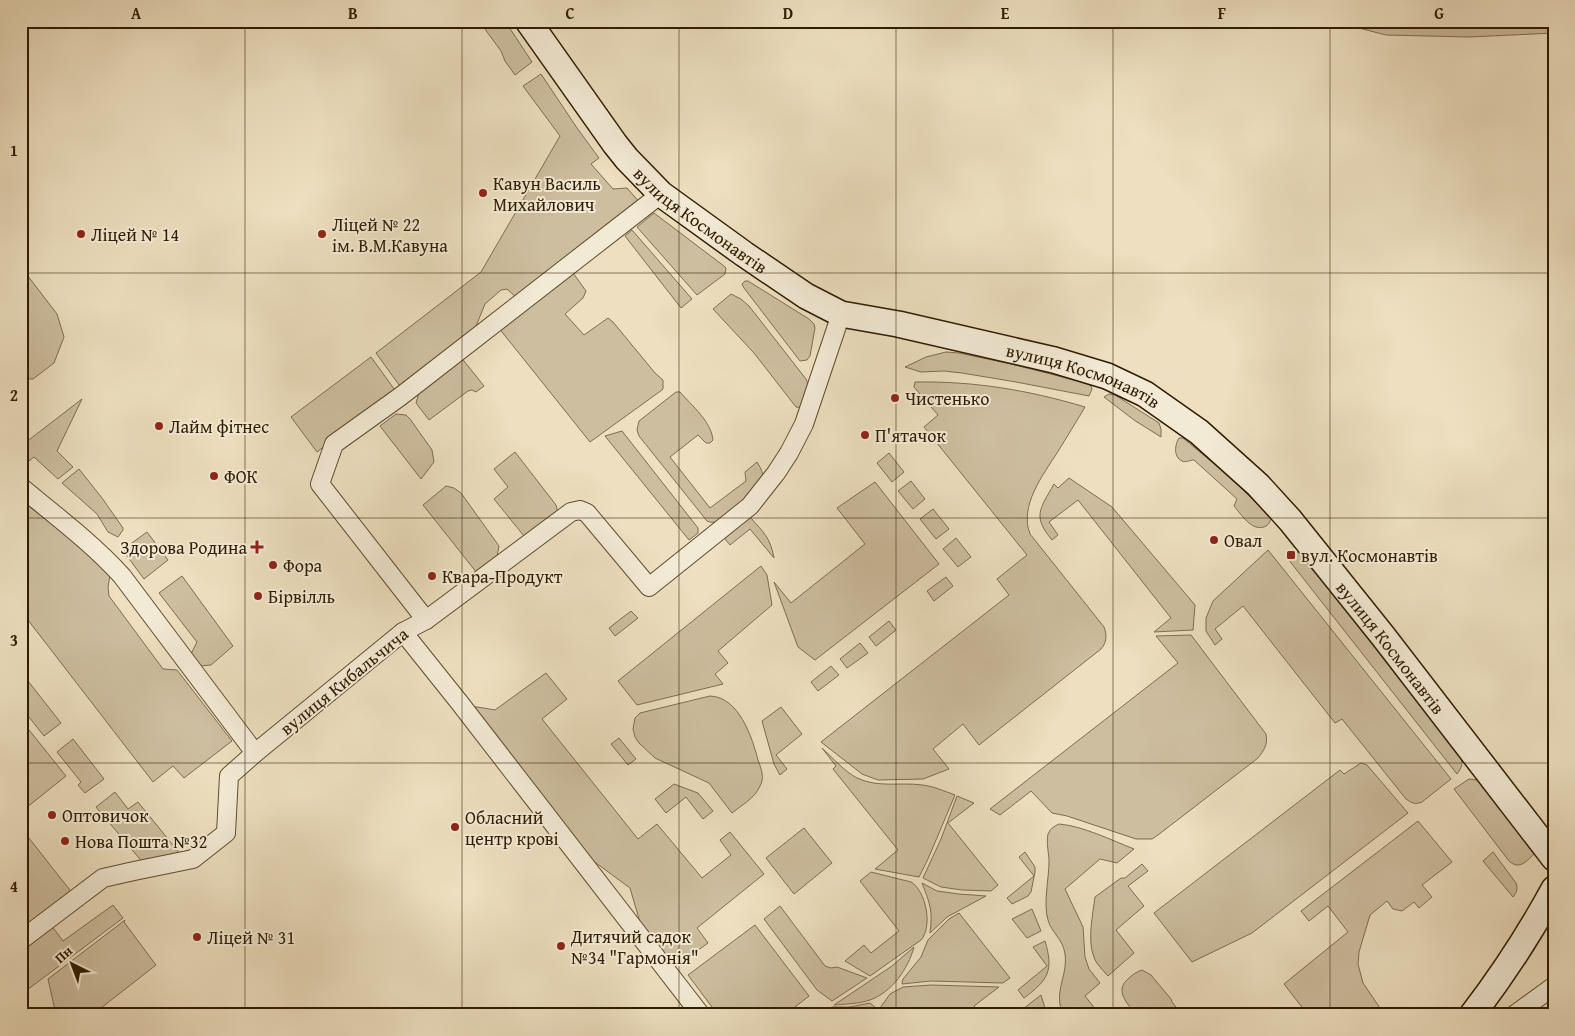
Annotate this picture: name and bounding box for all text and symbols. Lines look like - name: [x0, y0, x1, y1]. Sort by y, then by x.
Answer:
- text: A: [131, 1, 142, 25]
- text: B: [348, 1, 358, 25]
- text: C: [565, 1, 575, 25]
- text: D: [783, 1, 793, 25]
- text: E: [1001, 1, 1010, 25]
- text: F: [1218, 1, 1226, 25]
- text: G: [1434, 1, 1444, 25]
- text: 1: [10, 138, 18, 162]
- street label: вулиця Космонавтів: [628, 160, 773, 280]
- place label: Кавун Василь Михайлович: [493, 170, 601, 218]
- marker: Кавун Василь Михайлович: [477, 187, 489, 199]
- place label: Ліцей № 22 ім. В.М.Кавуна: [332, 211, 448, 259]
- place label: Ліцей № 14: [91, 221, 179, 248]
- marker: Ліцей № 14: [75, 228, 87, 240]
- marker: Ліцей № 22 ім. В.М.Кавуна: [316, 228, 328, 240]
- street label: вулиця Космонавтів: [1004, 336, 1167, 415]
- text: 2: [10, 383, 18, 407]
- place label: Чистенько: [905, 385, 989, 412]
- marker: Чистенько: [889, 392, 901, 404]
- place label: Лайм фітнес: [169, 413, 269, 440]
- marker: Лайм фітнес: [153, 420, 165, 432]
- place label: П'ятачок: [875, 422, 946, 449]
- marker: П'ятачок: [859, 429, 871, 441]
- place label: ФОК: [224, 463, 258, 490]
- marker: ФОК: [208, 470, 220, 482]
- place label: Овал: [1224, 527, 1262, 554]
- place label: Здорова Родина: [120, 534, 247, 561]
- marker: Овал: [1208, 534, 1220, 546]
- marker: Здорова Родина: [251, 541, 263, 553]
- place label: вул. Космонавтів: [1301, 542, 1438, 569]
- marker: вул. Космонавтів: [1285, 549, 1297, 561]
- place label: Фора: [283, 552, 323, 579]
- marker: Фора: [267, 559, 279, 571]
- place label: Квара-Продукт: [442, 563, 563, 590]
- marker: Квара-Продукт: [426, 570, 438, 582]
- street label: вулиця Космонавтів: [1330, 575, 1452, 720]
- place label: Бірвілль: [268, 583, 335, 610]
- marker: Бірвілль: [252, 590, 264, 602]
- street label: вулиця Кибальчича: [274, 620, 414, 741]
- text: 3: [10, 628, 18, 652]
- place label: Оптовичок: [62, 802, 149, 829]
- place label: Обласний центр крові: [465, 804, 559, 852]
- marker: Оптовичок: [46, 809, 58, 821]
- marker: Обласний центр крові: [449, 821, 461, 833]
- place label: Нова Пошта №32: [75, 828, 207, 855]
- marker: Нова Пошта №32: [59, 835, 71, 847]
- text: 4: [10, 874, 18, 898]
- place label: Дитячий садок №34 "Гармонія": [570, 923, 699, 971]
- place label: Ліцей № 31: [207, 924, 295, 951]
- marker: Ліцей № 31: [191, 931, 203, 943]
- north arrow: [48, 938, 98, 988]
- marker: Дитячий садок №34 "Гармонія": [555, 940, 567, 952]
- text: Пн: [50, 941, 77, 968]

